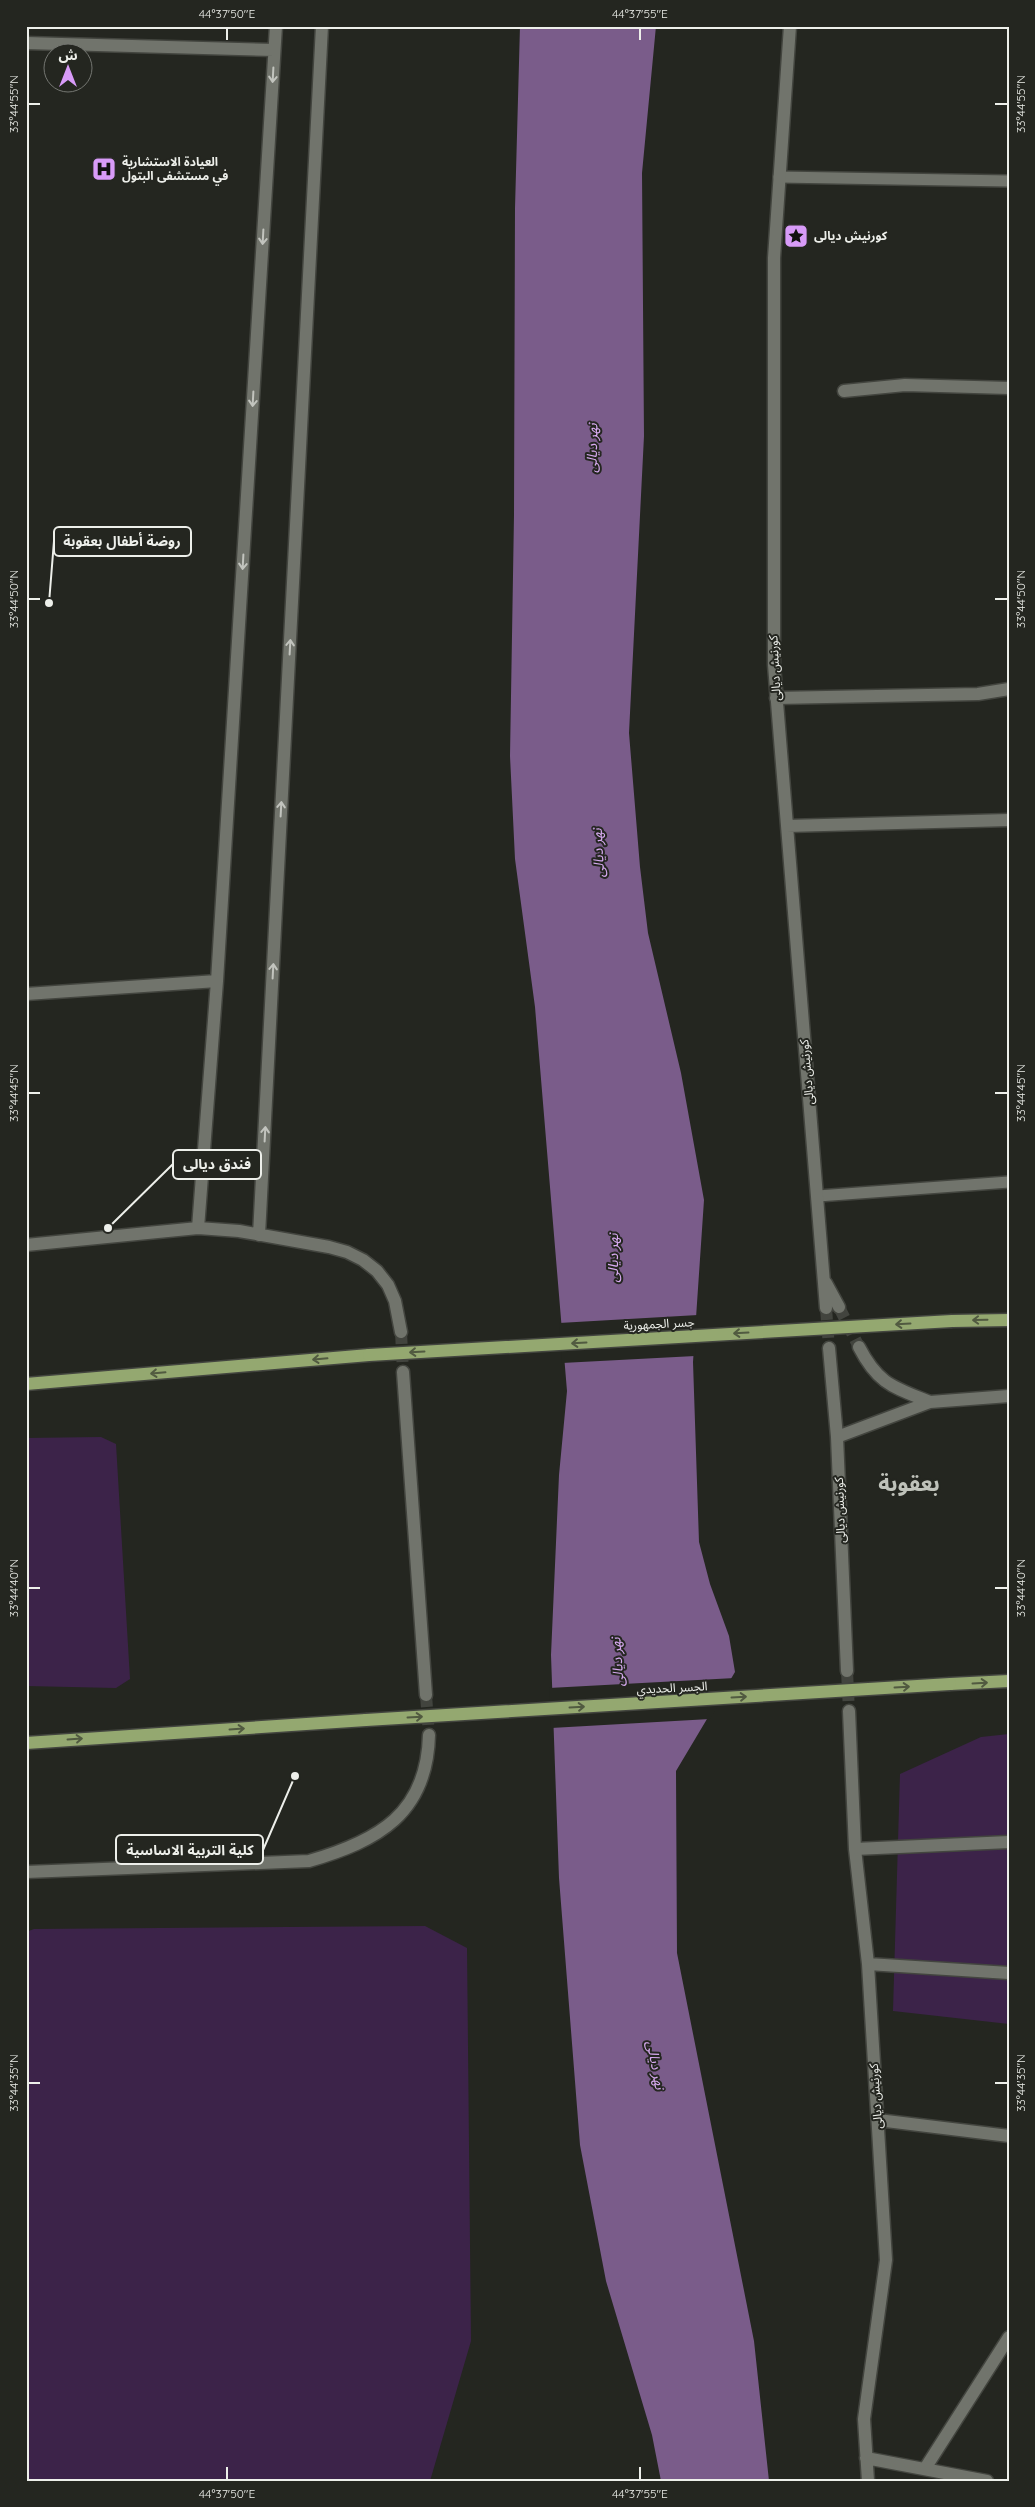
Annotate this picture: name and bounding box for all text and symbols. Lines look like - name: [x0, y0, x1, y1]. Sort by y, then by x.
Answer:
- text: 44°37'50"E: [199, 6, 255, 21]
- text: 44°37'55"E: [612, 6, 668, 21]
- north arrow: [42, 42, 92, 92]
- text: ش: [58, 46, 78, 64]
- one-way arrow: [268, 67, 277, 83]
- text: 33°44'55"N: [6, 75, 21, 133]
- text: 33°44'55"N: [1013, 75, 1028, 133]
- place label: العيادة الاستشارية في مستشفى البتول: [122, 154, 228, 186]
- hospital icon: العيادة الاستشارية في مستشفى البتول: [91, 156, 117, 182]
- place icon: كورنيش ديالى: [783, 223, 809, 249]
- place label: كورنيش ديالى: [814, 228, 888, 243]
- one-way arrow: [258, 229, 267, 245]
- one-way arrow: [248, 391, 257, 407]
- water label: نهر ديالى: [583, 422, 601, 473]
- callout: روضة أطفال بعقوبة: [54, 527, 191, 556]
- text: روضة أطفال بعقوبة: [63, 532, 181, 550]
- one-way arrow: [238, 553, 247, 569]
- text: 33°44'50"N: [6, 570, 21, 628]
- text: 33°44'50"N: [1013, 570, 1028, 628]
- street label: كورنيش ديالى: [765, 634, 784, 701]
- one-way arrow: [285, 639, 294, 655]
- one-way arrow: [277, 801, 286, 817]
- water label: نهر ديالى: [588, 827, 608, 878]
- one-way arrow: [268, 964, 278, 980]
- street label: كورنيش ديالى: [796, 1038, 817, 1105]
- text: 33°44'45"N: [6, 1064, 21, 1122]
- text: 33°44'45"N: [1013, 1064, 1028, 1122]
- one-way arrow: [260, 1126, 269, 1142]
- callout: فندق ديالى: [173, 1150, 261, 1179]
- text: فندق ديالى: [183, 1155, 251, 1173]
- water label: نهر ديالى: [604, 1232, 622, 1283]
- street label: جسر الجمهورية: [623, 1314, 695, 1333]
- one-way arrow: [973, 1315, 989, 1325]
- one-way arrow: [896, 1319, 912, 1328]
- one-way arrow: [733, 1329, 749, 1338]
- one-way arrow: [571, 1338, 587, 1347]
- one-way arrow: [409, 1348, 425, 1357]
- one-way arrow: [312, 1355, 328, 1364]
- one-way arrow: [150, 1368, 166, 1378]
- district label: بعقوبة: [878, 1469, 940, 1497]
- street label: كورنيش ديالى: [831, 1476, 848, 1543]
- text: 33°44'40"N: [6, 1559, 21, 1617]
- text: 33°44'40"N: [1013, 1559, 1028, 1617]
- water label: نهر ديالى: [606, 1636, 628, 1687]
- street label: الجسر الحديدي: [636, 1678, 708, 1700]
- one-way arrow: [971, 1678, 987, 1687]
- one-way arrow: [893, 1683, 909, 1692]
- one-way arrow: [731, 1693, 747, 1702]
- one-way arrow: [569, 1703, 585, 1712]
- one-way arrow: [407, 1712, 423, 1722]
- one-way arrow: [229, 1724, 245, 1733]
- one-way arrow: [67, 1735, 83, 1744]
- callout: كلية التربية الاساسية: [116, 1835, 263, 1864]
- text: كلية التربية الاساسية: [126, 1841, 254, 1859]
- water label: نهر ديالى: [643, 2039, 669, 2092]
- text: 33°44'35"N: [6, 2054, 21, 2112]
- text: 33°44'35"N: [1013, 2054, 1028, 2112]
- street label: كورنيش ديالى: [866, 2062, 885, 2129]
- text: 44°37'50"E: [199, 2486, 255, 2501]
- text: 44°37'55"E: [612, 2486, 668, 2501]

